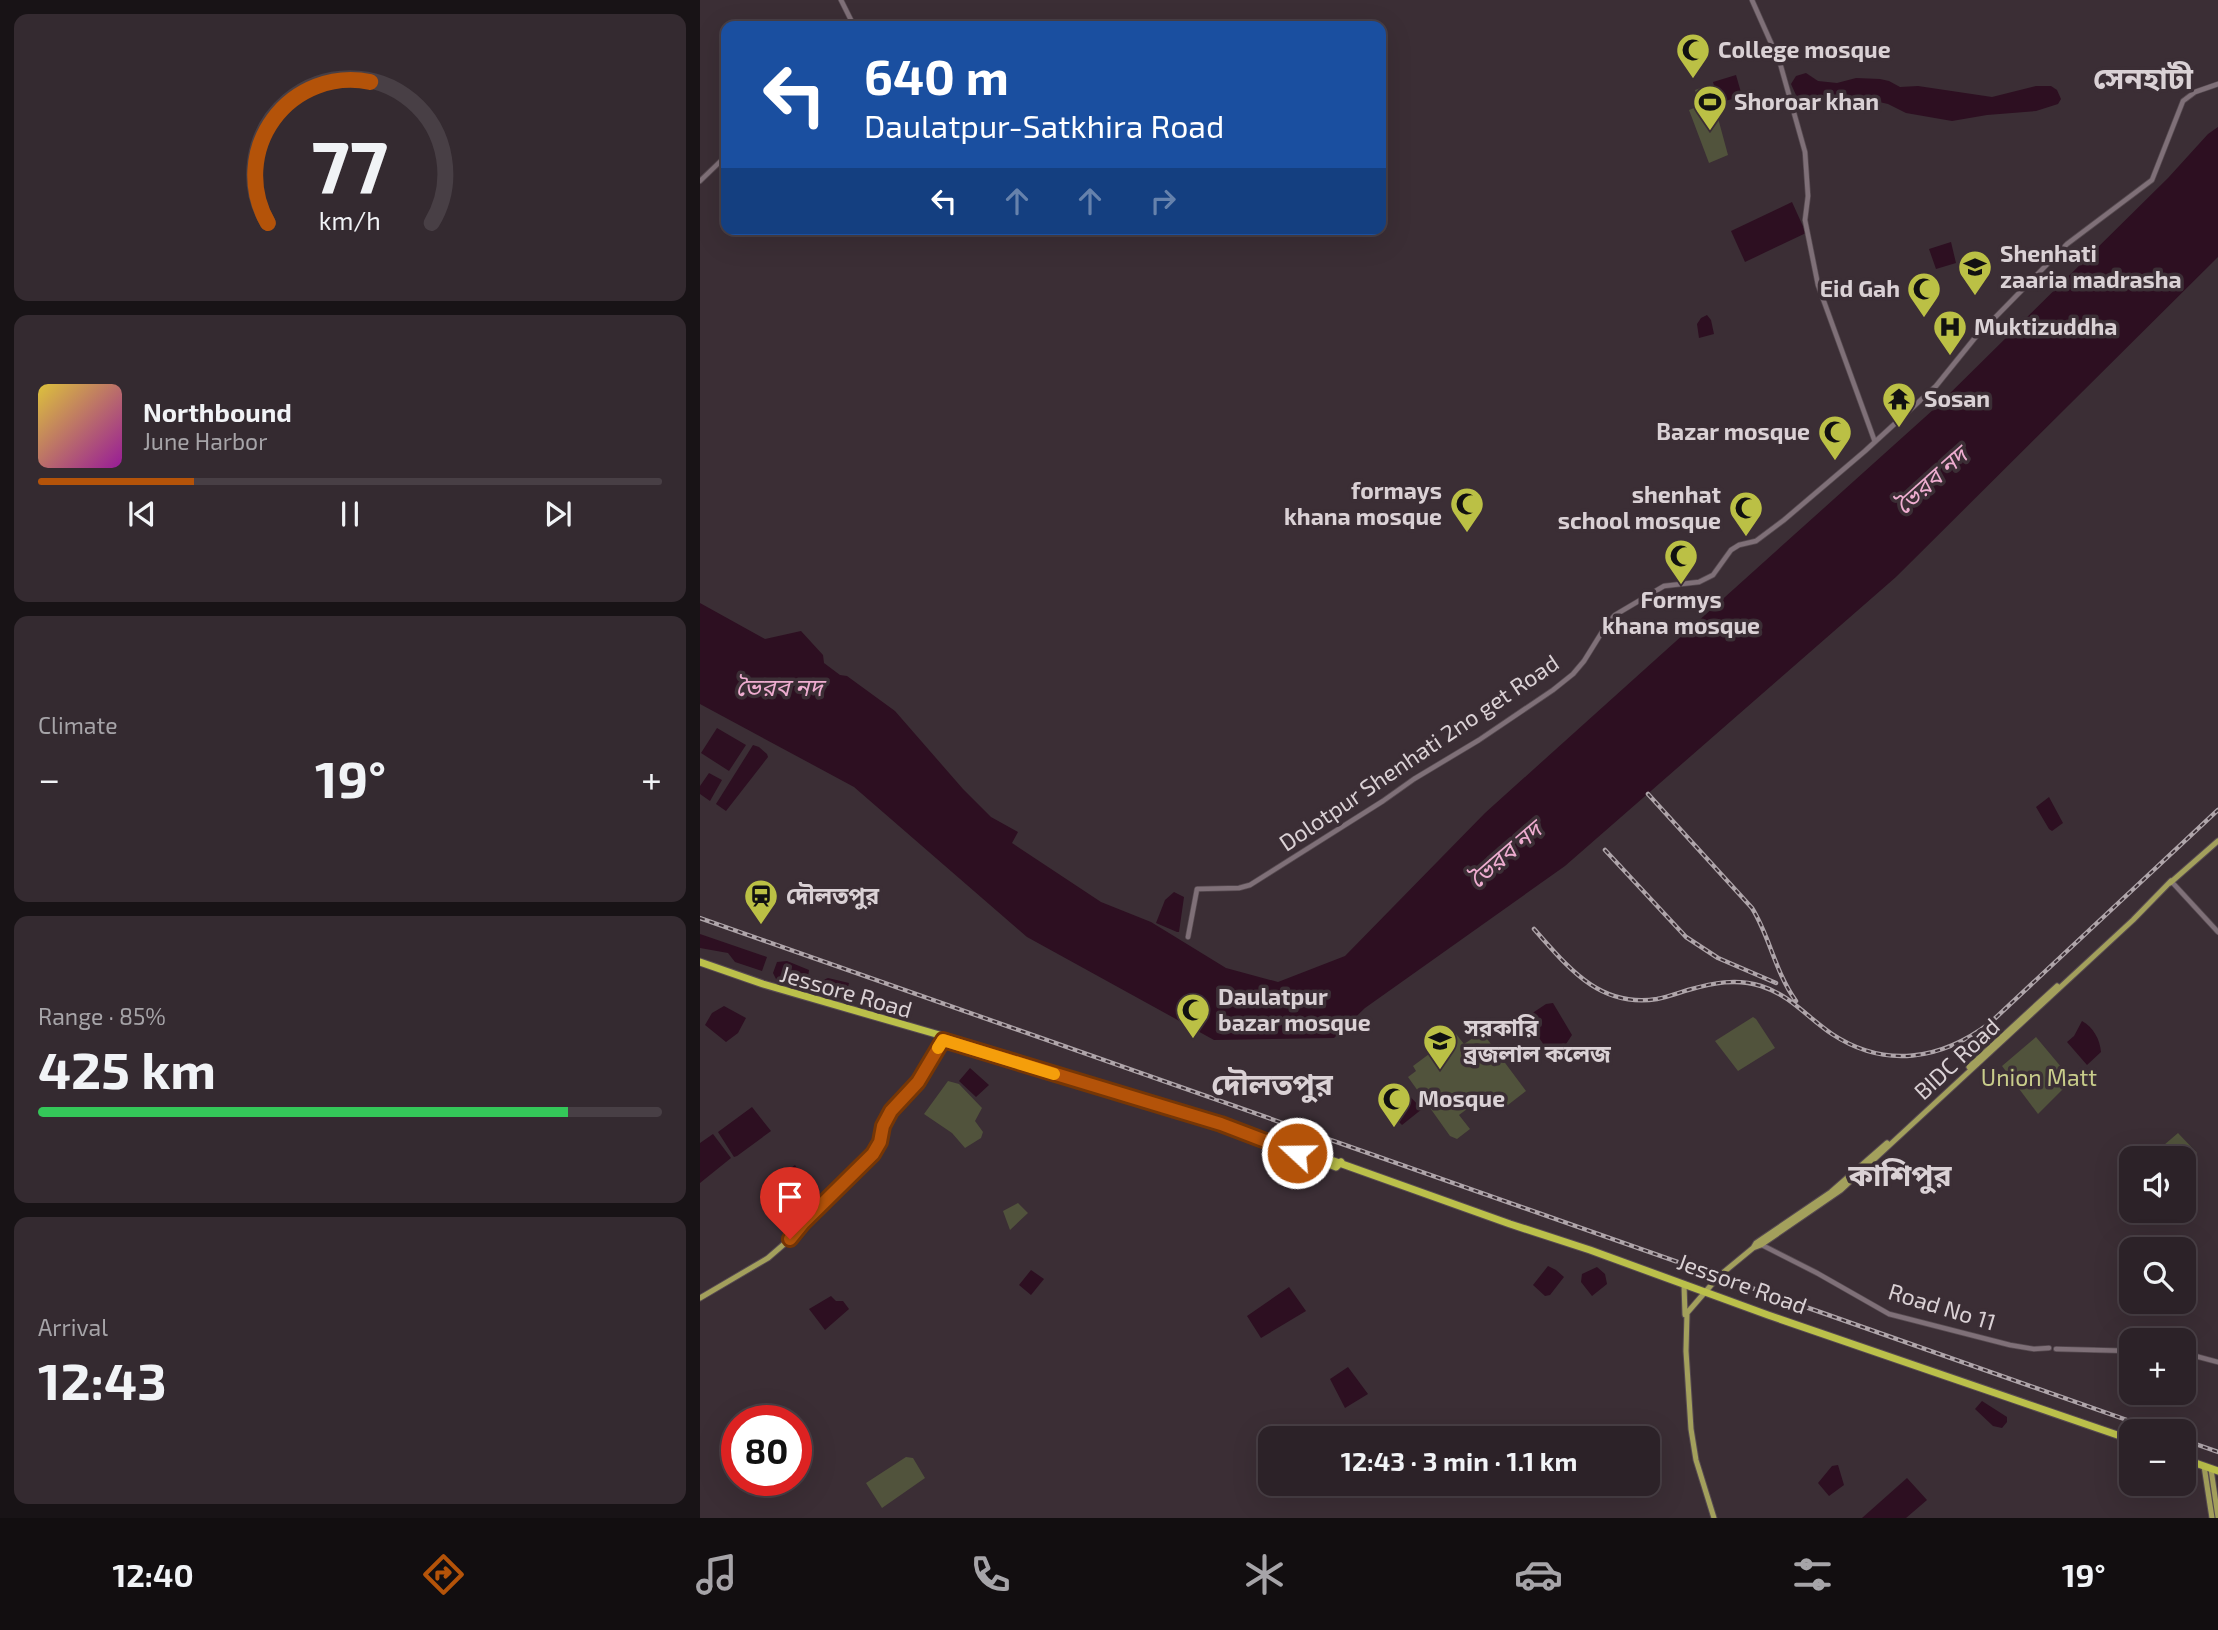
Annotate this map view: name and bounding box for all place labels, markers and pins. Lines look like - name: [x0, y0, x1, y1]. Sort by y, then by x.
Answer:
- mosque icon: College mosque: [1674, 31, 1712, 80]
- place label: College mosque: [1718, 35, 1891, 63]
- sports icon: Shoroar khan: [1691, 83, 1729, 132]
- place label: Shoroar khan: [1734, 87, 1879, 115]
- place label: Shenhati zaaria madrasha: [2000, 239, 2182, 293]
- school or university icon: Shenhati zaaria madrasha: [1956, 248, 1994, 297]
- mosque icon: Eid Gah: [1905, 270, 1943, 319]
- place label: Eid Gah: [1820, 274, 1900, 302]
- hospital icon: Muktizuddha: [1931, 308, 1969, 357]
- place label: Muktizuddha: [1974, 312, 2117, 340]
- temple icon: Sosan: [1880, 380, 1918, 429]
- place label: Sosan: [1924, 384, 1990, 412]
- mosque icon: Bazar mosque: [1816, 413, 1854, 462]
- place label: Bazar mosque: [1656, 417, 1810, 445]
- place label: formays khana mosque: [1284, 476, 1442, 530]
- place label: shenhat school mosque: [1558, 480, 1721, 534]
- mosque icon: formays khana mosque: [1448, 485, 1486, 534]
- mosque icon: shenhat school mosque: [1727, 489, 1765, 538]
- mosque icon: Formys khana mosque: [1662, 537, 1700, 586]
- place label: Formys khana mosque: [1602, 585, 1760, 639]
- station icon: দৌলতপুর: [742, 877, 780, 926]
- place label: দৌলতপুর: [786, 881, 880, 910]
- place label: Daulatpur bazar mosque: [1218, 982, 1371, 1036]
- mosque icon: Daulatpur bazar mosque: [1174, 991, 1212, 1040]
- place label: সরকারি ব্রজলাল কলেজ: [1463, 1013, 1612, 1067]
- school or university icon: সরকারি ব্রজলাল কলেজ: [1421, 1022, 1459, 1071]
- mosque icon: Mosque: [1375, 1080, 1413, 1129]
- place label: Mosque: [1418, 1084, 1505, 1112]
- pin: [760, 1167, 820, 1239]

